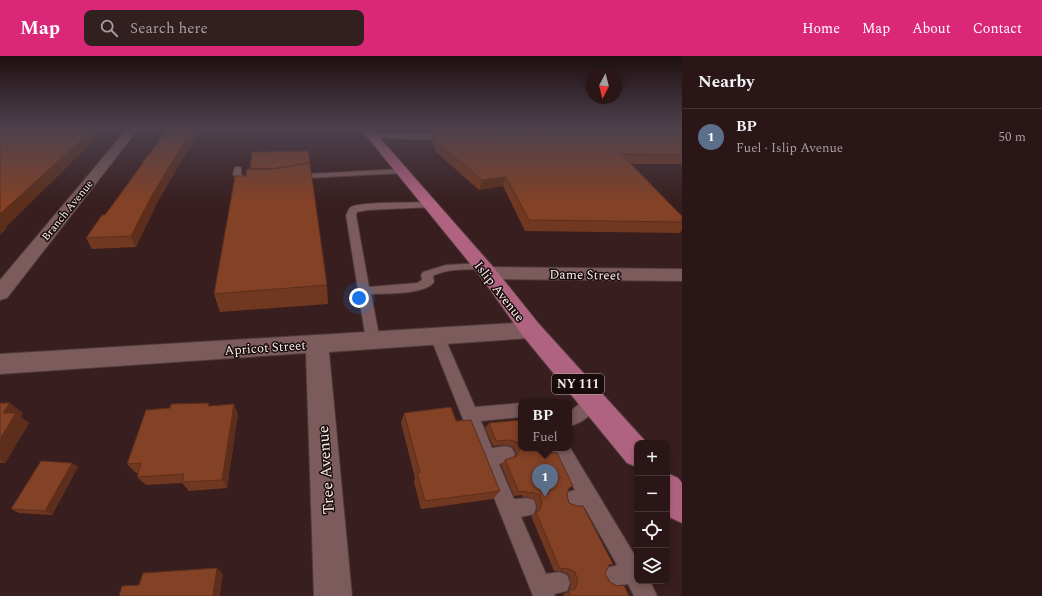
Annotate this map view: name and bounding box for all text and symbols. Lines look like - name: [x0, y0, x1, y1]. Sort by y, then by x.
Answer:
- search box: [84, 10, 364, 46]
- text: Map: [20, 14, 60, 43]
- icon: search: [98, 17, 120, 39]
- text: Search here: [130, 17, 208, 40]
- text: Home: [802, 18, 840, 39]
- text: Map: [862, 18, 890, 39]
- text: About: [912, 18, 951, 39]
- text: Contact: [973, 18, 1022, 39]
- north arrow: [586, 68, 622, 104]
- text: Nearby: [698, 69, 754, 95]
- text: BP: [736, 115, 757, 138]
- text: 1: [707, 127, 715, 147]
- text: 50 m: [999, 127, 1026, 147]
- text: Fuel · Islip Avenue: [736, 138, 843, 158]
- street label: Branch Avenue: [37, 176, 97, 245]
- street label: Islip Avenue: [469, 257, 529, 326]
- street label: Dame Street: [549, 264, 621, 286]
- your location: [349, 288, 369, 308]
- street label: Apricot Street: [224, 335, 307, 361]
- road number: NY 111: [552, 374, 604, 394]
- popup: [518, 399, 572, 451]
- text: BP: [532, 404, 553, 427]
- street label: Tree Avenue: [311, 425, 341, 515]
- text: Fuel: [532, 427, 558, 447]
- map controls: [634, 440, 670, 584]
- button: +: [634, 440, 670, 476]
- pin: 1: [532, 464, 558, 497]
- button: −: [634, 476, 670, 512]
- button: locate: [634, 512, 670, 548]
- button: layers: [634, 548, 670, 584]

